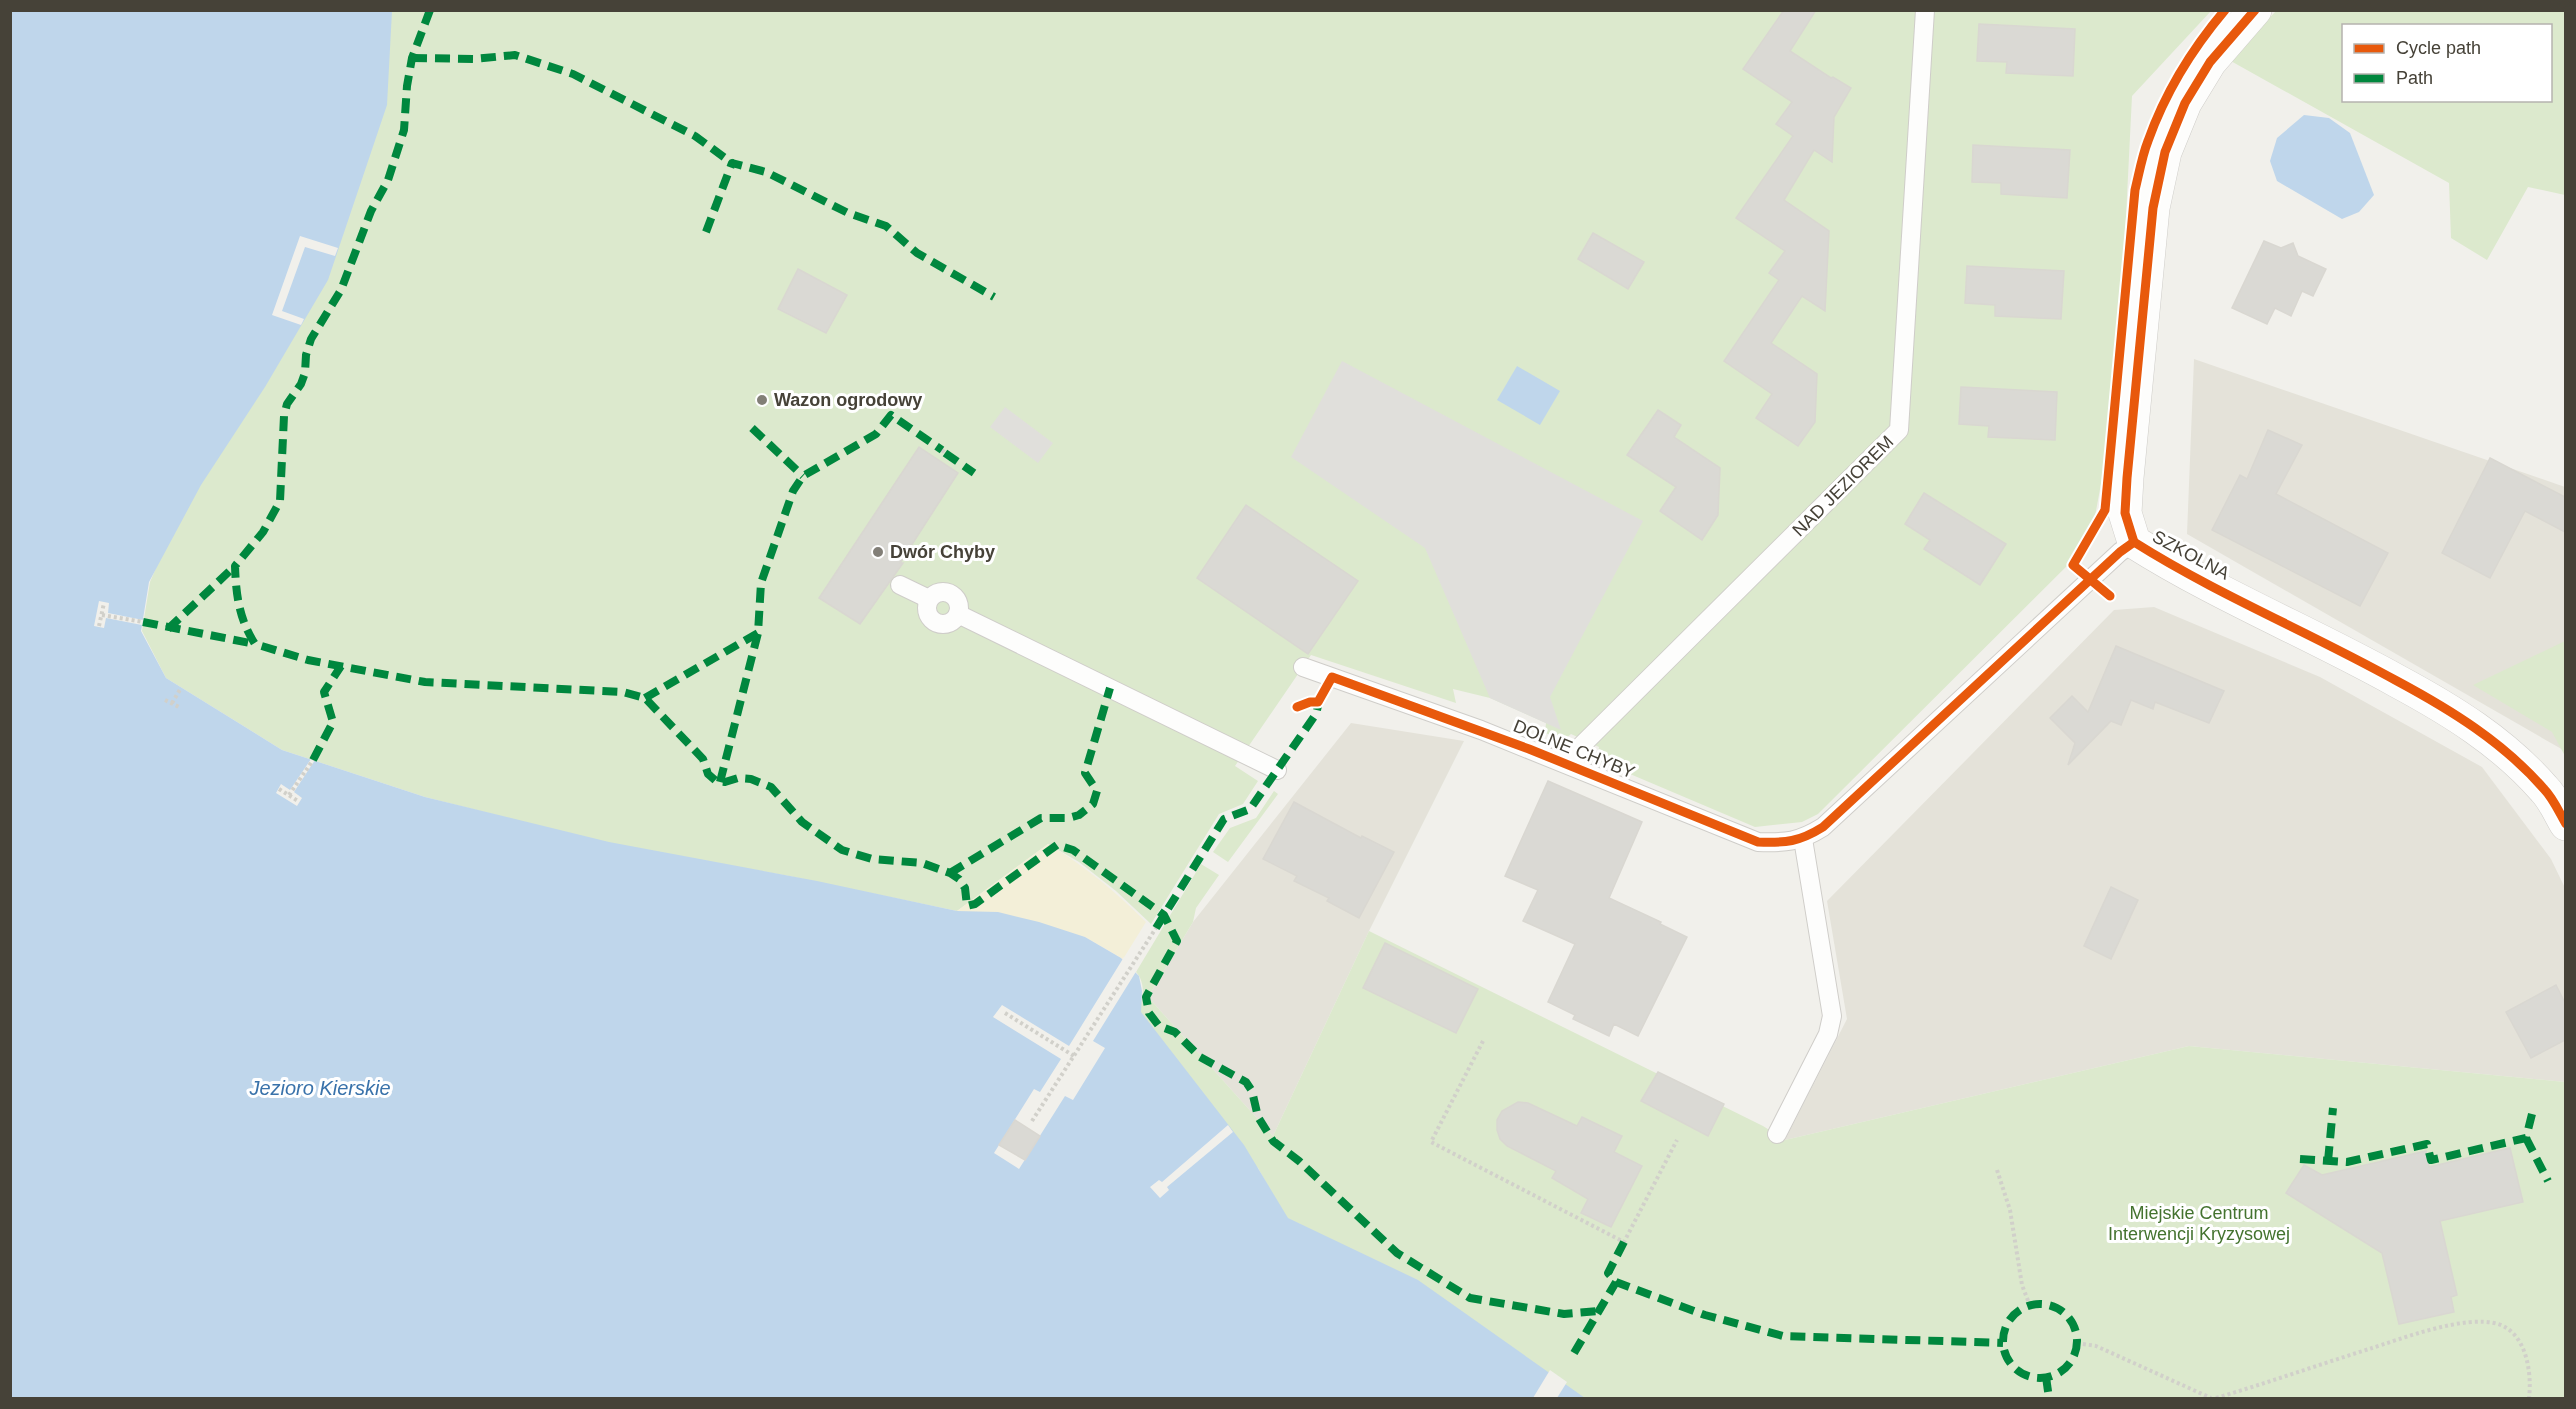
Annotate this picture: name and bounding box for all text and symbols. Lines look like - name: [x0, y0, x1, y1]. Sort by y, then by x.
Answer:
- legend: [2342, 24, 2552, 102]
- text: Cycle path: [2396, 38, 2481, 58]
- text: Path: [2396, 68, 2433, 88]
- place label: Wazon ogrodowy: [774, 390, 922, 410]
- marker: Wazon ogrodowy: [755, 393, 769, 407]
- street label: NAD JEZIOREM: [1789, 432, 1897, 540]
- street label: SZKOLNA: [2149, 526, 2233, 584]
- place label: Dwór Chyby: [890, 542, 995, 562]
- marker: Dwór Chyby: [871, 545, 885, 559]
- street label: DOLNE CHYBY: [1510, 716, 1638, 782]
- water label: Jezioro Kierskie: [248, 1077, 391, 1099]
- park label: Miejskie Centrum Interwencji Kryzysowej: [2108, 1203, 2290, 1244]

